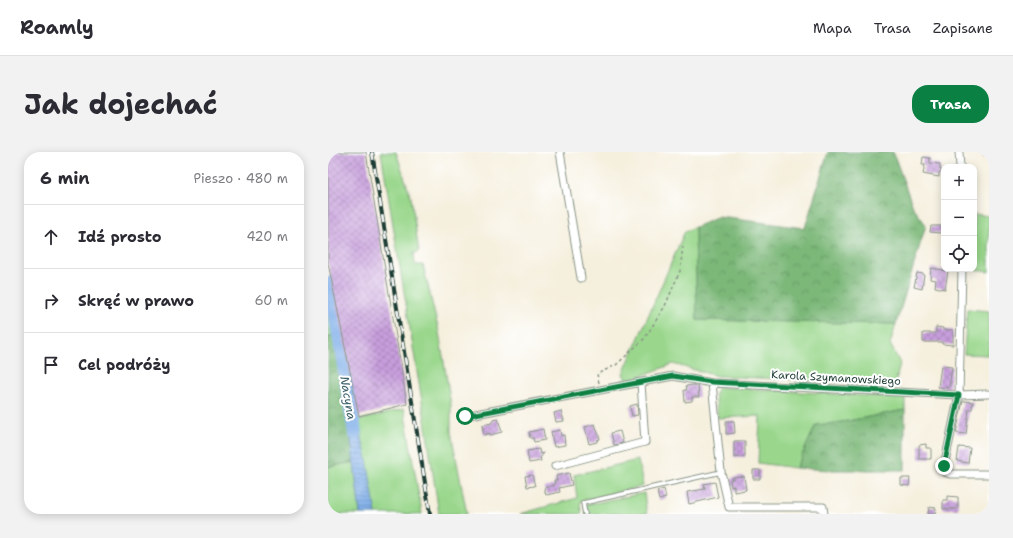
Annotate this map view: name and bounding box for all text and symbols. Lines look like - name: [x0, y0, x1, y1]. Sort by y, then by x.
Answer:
- text: Roamly: [20, 15, 94, 40]
- text: Mapa: [813, 19, 852, 37]
- text: Trasa: [874, 19, 911, 37]
- text: Zapisane: [933, 19, 993, 37]
- text: Jak dojechać: [24, 85, 218, 123]
- button: Trasa: [912, 85, 989, 123]
- map controls: [941, 164, 977, 272]
- button: +: [941, 164, 977, 200]
- text: 6 min: [40, 167, 90, 189]
- text: Pieszo · 480 m: [194, 170, 288, 187]
- button: −: [941, 200, 977, 236]
- icon: ahead: [40, 226, 62, 248]
- text: Idź prosto: [78, 227, 162, 247]
- text: 420 m: [246, 228, 288, 245]
- button: locate: [941, 236, 977, 272]
- icon: right: [40, 290, 62, 312]
- text: Skręć w prawo: [78, 291, 194, 311]
- text: 60 m: [255, 292, 288, 309]
- icon: arrive: [40, 354, 62, 376]
- text: Cel podróży: [78, 355, 170, 375]
- street label: Karola Szymanowskiego: [771, 367, 901, 389]
- water label: Nacyna: [336, 375, 360, 421]
- route start: [456, 407, 474, 425]
- route end: [935, 457, 953, 475]

